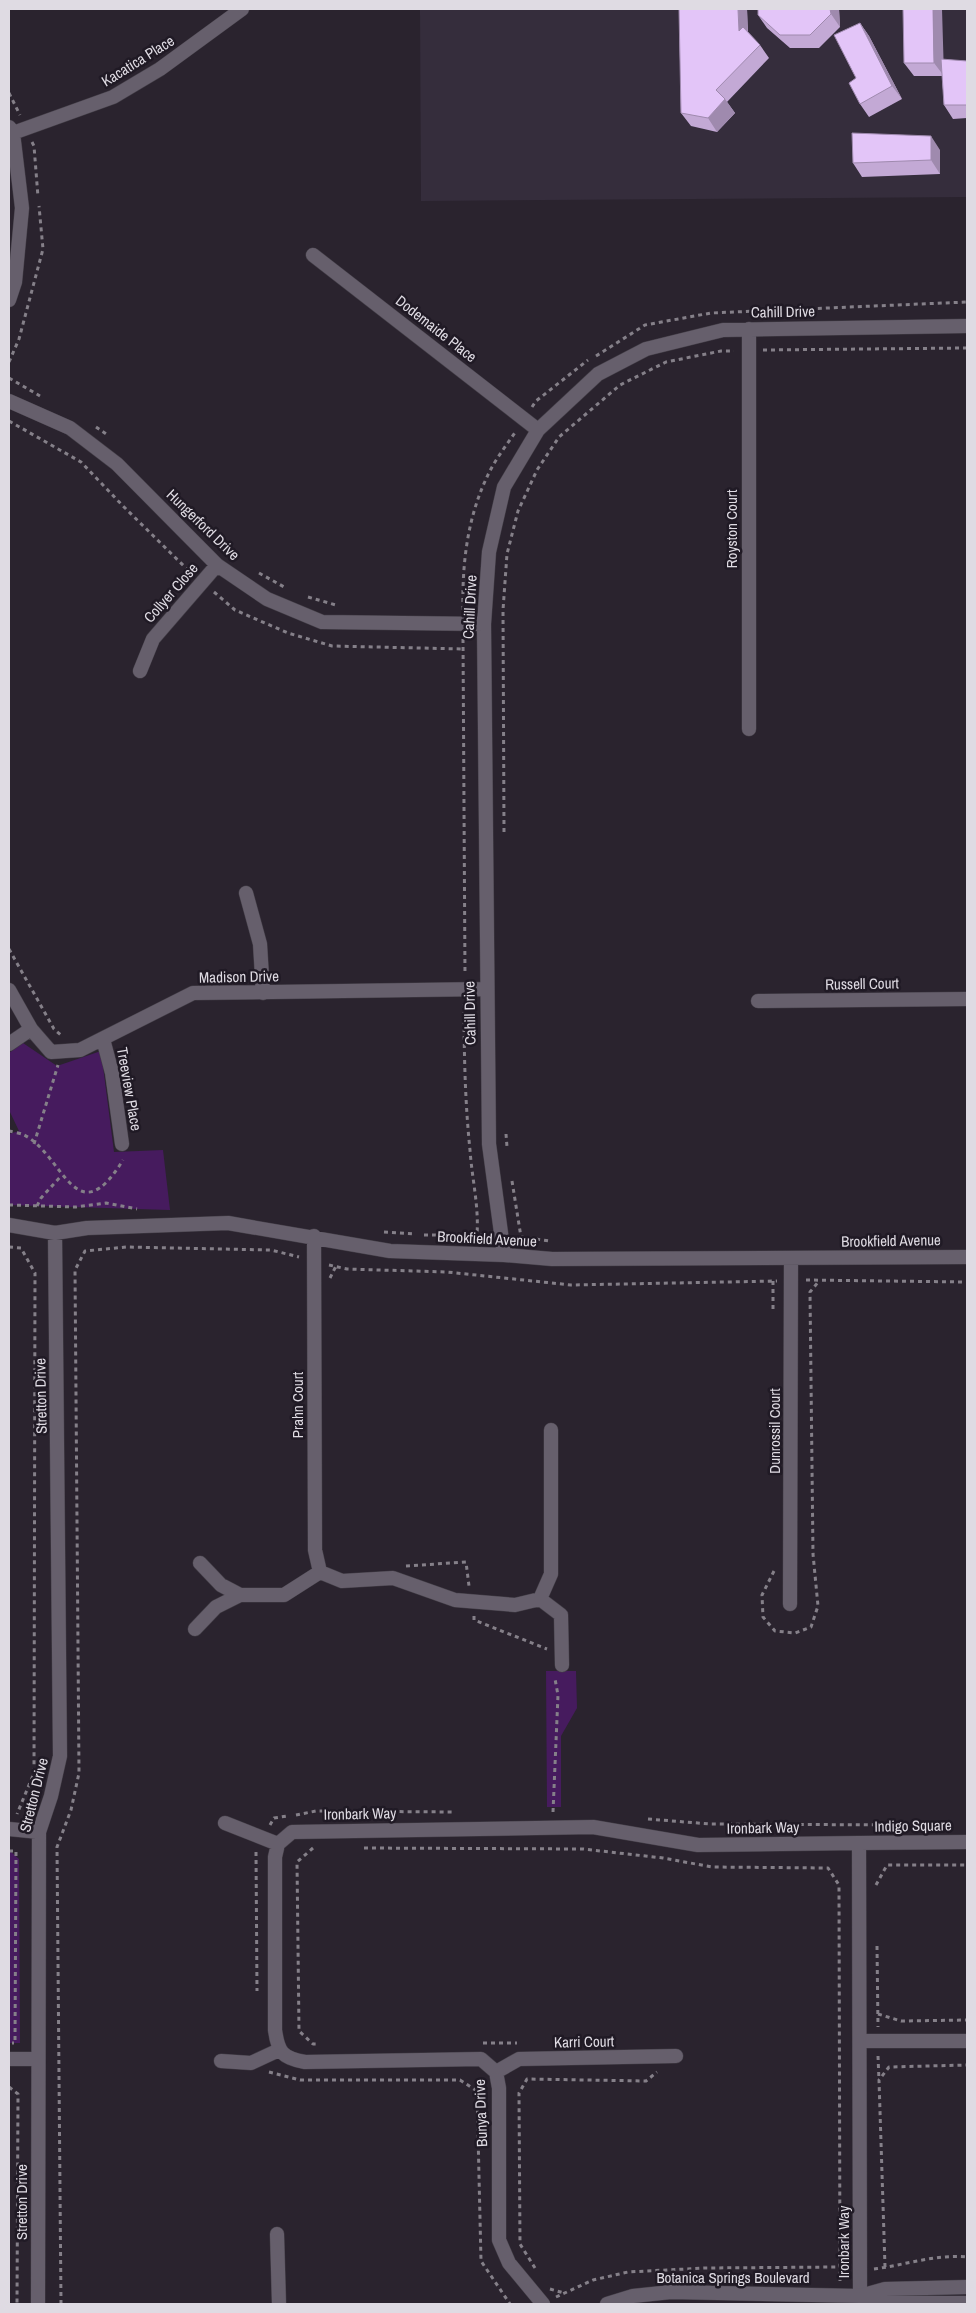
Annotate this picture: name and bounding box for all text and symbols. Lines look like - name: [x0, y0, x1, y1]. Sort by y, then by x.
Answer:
- street label: Kacatica Place: [97, 30, 178, 91]
- street label: Dodemaide Place: [391, 290, 481, 367]
- street label: Cahill Drive: [751, 300, 815, 323]
- street label: Hungerford Drive: [162, 484, 245, 565]
- street label: Royston Court: [721, 489, 742, 568]
- street label: Collyer Close: [139, 558, 203, 627]
- street label: Cahill Drive: [457, 574, 482, 640]
- street label: Madison Drive: [199, 965, 279, 988]
- street label: Russell Court: [825, 972, 900, 995]
- street label: Cahill Drive: [458, 981, 481, 1045]
- street label: Treeview Place: [112, 1046, 147, 1132]
- street label: Brookfield Avenue: [437, 1225, 537, 1252]
- street label: Brookfield Avenue: [841, 1229, 941, 1252]
- street label: Stretton Drive: [29, 1358, 52, 1434]
- street label: Prahn Court: [287, 1371, 308, 1438]
- street label: Dunrossil Court: [764, 1388, 785, 1474]
- street label: Stretton Drive: [14, 1755, 53, 1834]
- street label: Ironbark Way: [323, 1802, 397, 1825]
- street label: Indigo Square: [874, 1814, 952, 1837]
- street label: Ironbark Way: [726, 1816, 800, 1839]
- street label: Karri Court: [554, 2030, 615, 2053]
- street label: Bunya Drive: [469, 2079, 492, 2147]
- street label: Stretton Drive: [11, 2164, 32, 2240]
- street label: Ironbark Way: [833, 2205, 854, 2278]
- street label: Botanica Springs Boulevard: [656, 2267, 810, 2288]

